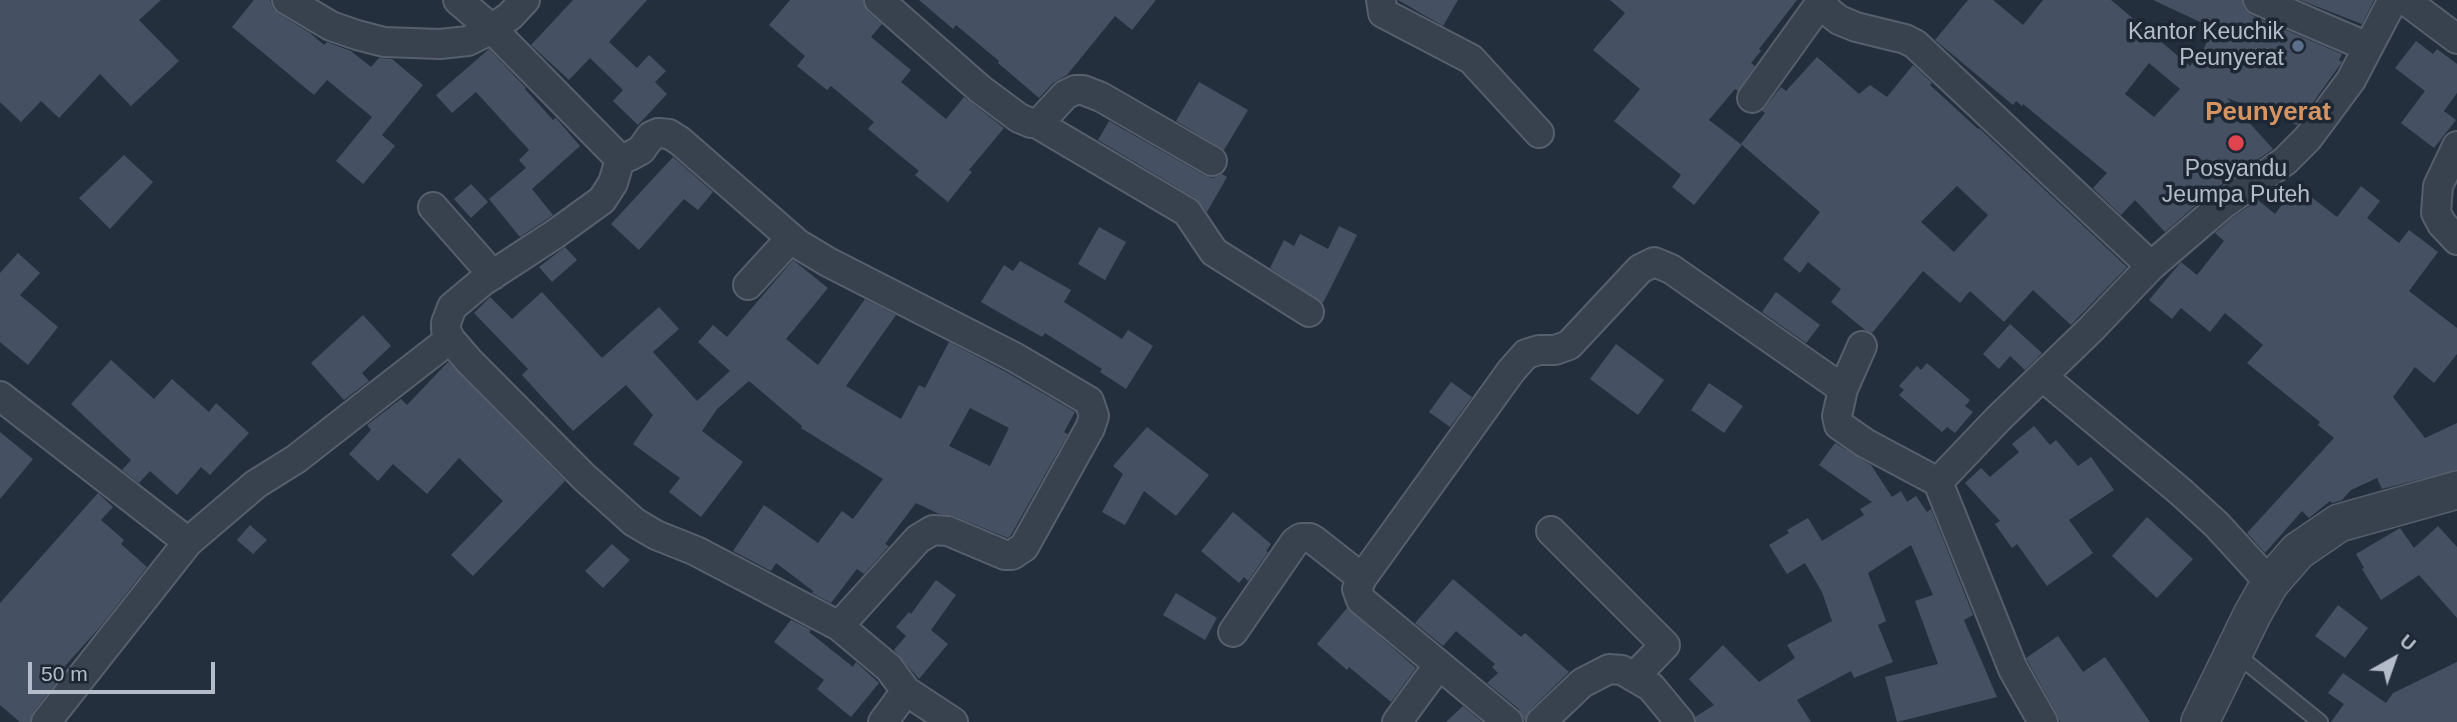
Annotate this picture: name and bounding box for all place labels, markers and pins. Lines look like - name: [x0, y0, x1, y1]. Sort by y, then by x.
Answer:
- place label: Kantor Keuchik Peunyerat: [2128, 19, 2284, 73]
- marker: Kantor Keuchik Peunyerat: [2290, 38, 2306, 54]
- marker: Posyandu Jeumpa Puteh: [2226, 133, 2246, 153]
- place label: Posyandu Jeumpa Puteh: [2162, 156, 2310, 210]

